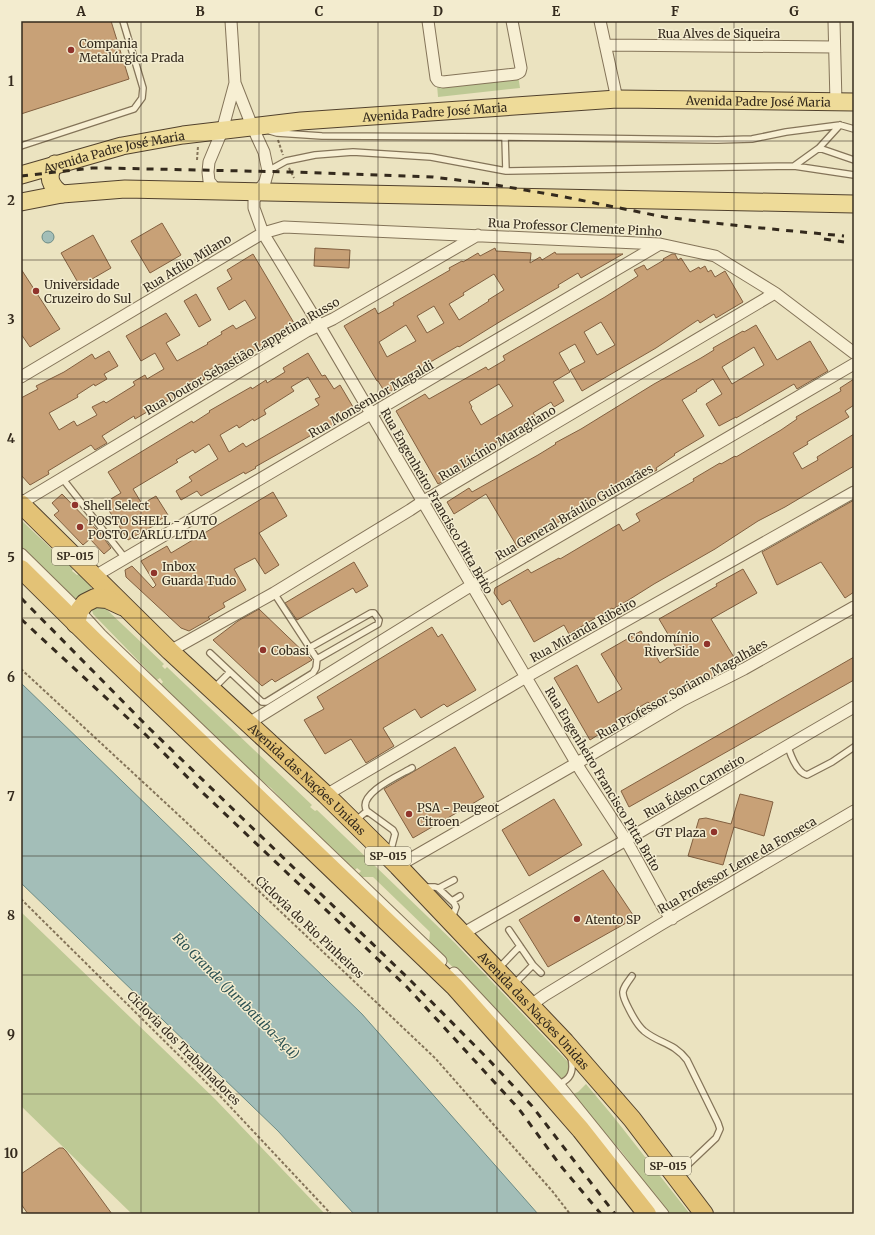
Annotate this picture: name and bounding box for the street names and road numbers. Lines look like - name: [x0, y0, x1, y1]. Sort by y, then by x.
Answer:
- street label: Rua Alves de Siqueira: [658, 26, 781, 41]
- street label: Avenida Padre José Maria: [685, 92, 831, 109]
- street label: Avenida Padre José Maria: [361, 99, 508, 124]
- street label: Avenida Padre José Maria: [41, 127, 186, 176]
- street label: Rua Professor Clemente Pinho: [488, 215, 662, 239]
- street label: Rua Atílio Milano: [140, 231, 234, 295]
- street label: Rua Doutor Sebastião Lappetina Russo: [142, 294, 342, 418]
- street label: Rua Monsenhor Magaldi: [306, 357, 436, 441]
- street label: Rua Licínio Maragliano: [436, 402, 558, 484]
- street label: Rua Engenheiro Francisco Pitta Brito: [378, 406, 496, 596]
- street label: Rua General Bráulio Guimarães: [492, 461, 656, 563]
- road number: SP-015: [52, 547, 98, 565]
- street label: Rua Miranda Ribeiro: [527, 595, 639, 665]
- street label: Rua Professor Soriano Magalhães: [594, 636, 770, 742]
- street label: Rua Engenheiro Francisco Pitta Brito: [542, 684, 664, 874]
- street label: Avenida das Nações Unidas: [245, 719, 369, 838]
- street label: Rua Édson Carneiro: [641, 751, 747, 821]
- street label: Rua Professor Leme da Fonseca: [655, 813, 819, 917]
- road number: SP-015: [365, 847, 411, 865]
- street label: Ciclovia do Rio Pinheiros: [253, 873, 367, 981]
- street label: Avenida das Nações Unidas: [475, 947, 593, 1072]
- street label: Ciclovia dos Trabalhadores: [124, 988, 244, 1108]
- road number: SP-015: [645, 1157, 691, 1175]

